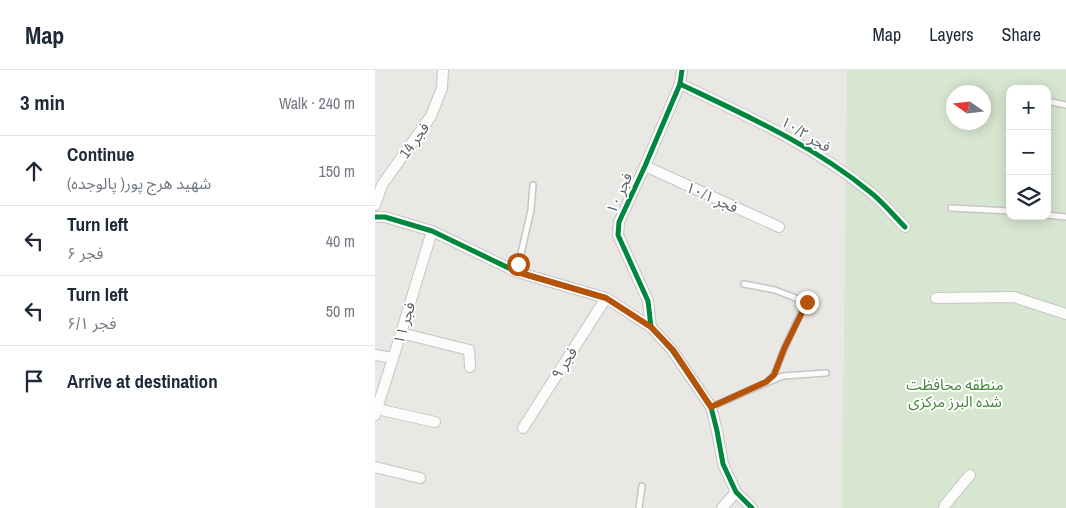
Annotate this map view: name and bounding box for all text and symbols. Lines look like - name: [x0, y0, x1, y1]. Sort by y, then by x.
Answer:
- text: Map: [25, 19, 64, 51]
- text: Map: [873, 22, 901, 47]
- text: Layers: [929, 22, 974, 47]
- text: Share: [1002, 22, 1041, 47]
- north arrow: [946, 85, 991, 130]
- map controls: [1006, 85, 1051, 220]
- button: +: [1006, 85, 1051, 130]
- text: 3 min: [20, 88, 65, 117]
- text: Walk · 240 m: [279, 92, 355, 114]
- street label: فجر ۱۰/۲: [777, 111, 835, 157]
- street label: فجر 14: [394, 118, 434, 162]
- button: −: [1006, 130, 1051, 175]
- text: Continue: [67, 141, 135, 167]
- icon: ahead: [20, 157, 48, 185]
- text: 150 m: [319, 160, 355, 182]
- street label: فجر ۱۰: [601, 169, 637, 217]
- text: شهید هرج پور( پالوجده): [67, 172, 211, 194]
- button: layers: [1006, 175, 1051, 220]
- street label: فجر ۱۰/۱: [683, 176, 742, 218]
- text: Turn left: [67, 211, 128, 237]
- icon: left: [20, 227, 48, 255]
- text: 40 m: [326, 230, 355, 252]
- text: فجر ۶: [67, 242, 103, 264]
- route start: [507, 253, 530, 276]
- text: Turn left: [67, 281, 128, 307]
- route end: [796, 291, 819, 314]
- icon: left: [20, 297, 48, 325]
- street label: فجر ۱۱: [388, 299, 420, 347]
- text: 50 m: [326, 300, 355, 322]
- text: فجر ۶/۱: [67, 312, 116, 334]
- street label: فجر ۹: [546, 343, 582, 383]
- icon: arrive: [20, 367, 48, 395]
- text: Arrive at destination: [67, 368, 218, 394]
- park label: منطقه محافظت شده البرز مرکزی: [906, 374, 1004, 412]

